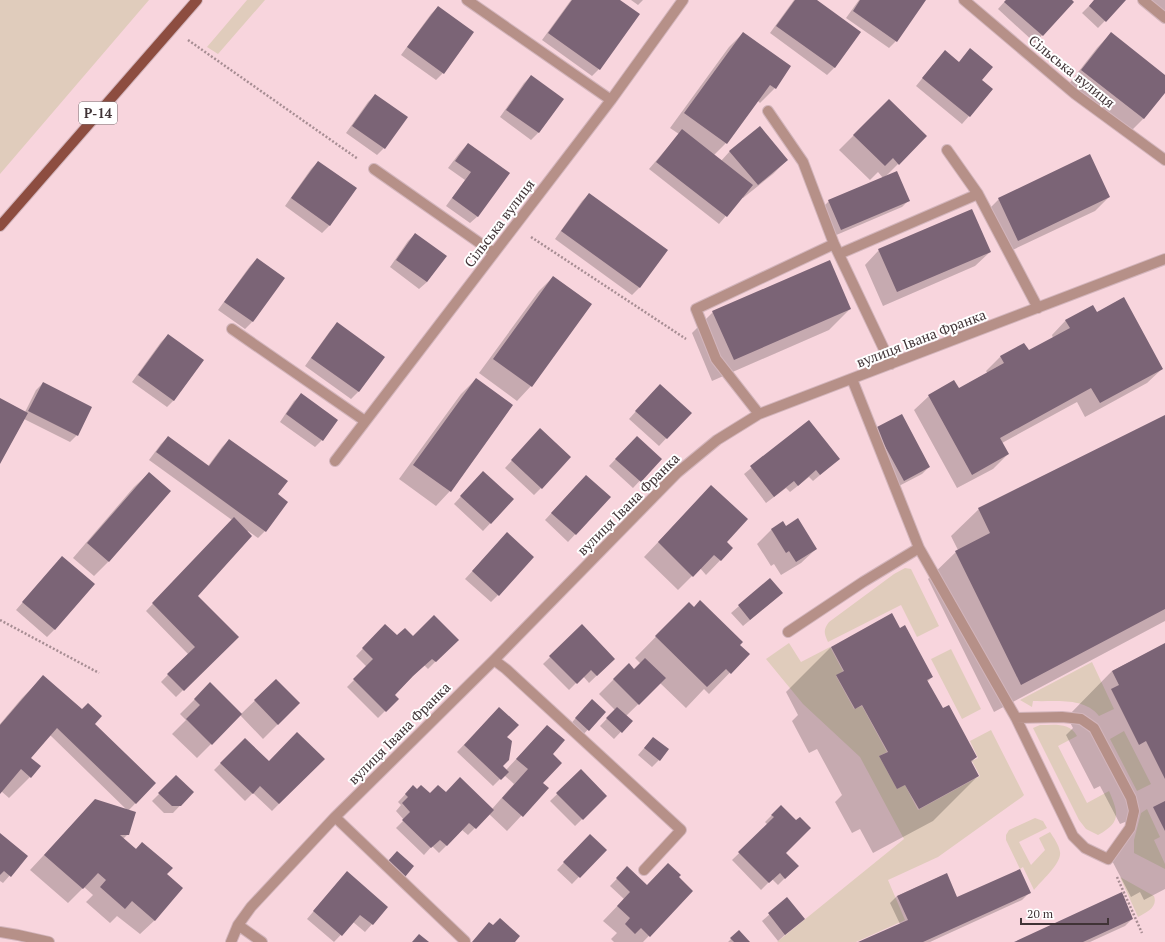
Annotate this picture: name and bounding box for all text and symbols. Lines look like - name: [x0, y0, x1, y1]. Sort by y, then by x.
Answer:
- street label: Сільська вулиця: [1025, 30, 1119, 112]
- road number: Р-14: [79, 102, 117, 124]
- street label: Сільська вулиця: [460, 175, 538, 271]
- street label: вулиця Івана Франка: [853, 305, 989, 371]
- street label: вулиця Івана Франка: [573, 449, 683, 559]
- street label: вулиця Івана Франка: [344, 678, 454, 788]
- scale bar: [1021, 900, 1108, 926]
- text: 20 m: [1027, 906, 1054, 921]

